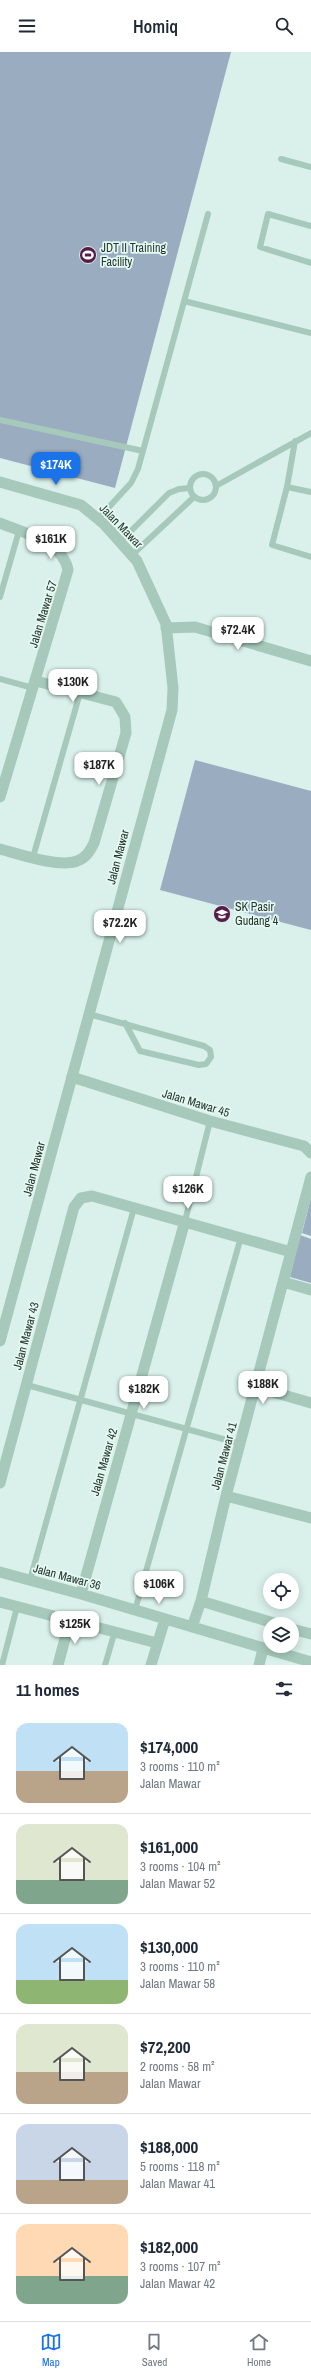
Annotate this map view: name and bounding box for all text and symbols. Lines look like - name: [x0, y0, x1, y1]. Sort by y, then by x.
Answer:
- text: Homiq: [133, 14, 178, 39]
- icon: menu: [16, 15, 38, 37]
- icon: search: [273, 15, 295, 37]
- place label: JDT II Training Facility: [101, 240, 166, 270]
- sports icon: JDT II Training Facility: [78, 245, 98, 265]
- pin: $174K: [28, 452, 84, 486]
- text: $174K: [40, 456, 72, 473]
- street label: Jalan Mawar: [96, 500, 147, 552]
- pin: $161K: [23, 526, 79, 560]
- text: $161K: [35, 530, 67, 547]
- street label: Jalan Mawar 57: [25, 578, 61, 650]
- pin: $72.4K: [205, 617, 271, 651]
- text: $72.4K: [221, 621, 255, 638]
- pin: $130K: [45, 669, 101, 703]
- text: $130K: [57, 673, 89, 690]
- pin: $187K: [71, 752, 127, 786]
- text: $187K: [83, 756, 115, 773]
- street label: Jalan Mawar: [103, 827, 133, 886]
- place label: SK Pasir Gudang 4: [235, 899, 279, 929]
- school or university icon: SK Pasir Gudang 4: [212, 904, 232, 924]
- pin: $72.2K: [87, 910, 153, 944]
- text: $72.2K: [103, 914, 137, 931]
- street label: Jalan Mawar 45: [160, 1085, 232, 1121]
- street label: Jalan Mawar: [19, 1139, 49, 1198]
- pin: $126K: [160, 1176, 216, 1210]
- text: $126K: [172, 1180, 204, 1197]
- street label: Jalan Mawar 43: [9, 1300, 43, 1372]
- pin: $188K: [235, 1371, 291, 1405]
- text: $188K: [247, 1375, 279, 1392]
- pin: $182K: [116, 1376, 172, 1410]
- text: $182K: [128, 1380, 160, 1397]
- street label: Jalan Mawar 41: [207, 1420, 241, 1492]
- street label: Jalan Mawar 42: [87, 1426, 121, 1498]
- street label: Jalan Mawar 36: [31, 1560, 103, 1594]
- pin: $106K: [131, 1571, 187, 1605]
- map controls: [263, 1573, 299, 1653]
- button: locate: [263, 1573, 299, 1609]
- text: $106K: [143, 1575, 175, 1592]
- pin: $125K: [47, 1611, 103, 1645]
- text: $125K: [59, 1615, 91, 1632]
- button: layers: [263, 1617, 299, 1653]
- text: 11 homes: [16, 1678, 80, 1701]
- icon: filters: [273, 1678, 295, 1700]
- text: $174,000: [140, 1735, 198, 1758]
- icon: home: [48, 1739, 96, 1787]
- text: 3 rooms · 110 m²: [140, 1758, 220, 1775]
- text: Jalan Mawar: [140, 1775, 200, 1792]
- text: $161,000: [140, 1835, 198, 1858]
- icon: home: [48, 1840, 96, 1888]
- text: 3 rooms · 104 m²: [140, 1858, 221, 1875]
- text: Jalan Mawar 52: [140, 1875, 215, 1892]
- text: $130,000: [140, 1935, 198, 1958]
- icon: home: [48, 1940, 96, 1988]
- text: 3 rooms · 110 m²: [140, 1958, 220, 1975]
- text: Jalan Mawar 58: [140, 1975, 215, 1992]
- text: $72,200: [140, 2035, 190, 2058]
- icon: home: [48, 2040, 96, 2088]
- text: 2 rooms · 58 m²: [140, 2058, 215, 2075]
- text: Jalan Mawar: [140, 2075, 200, 2092]
- text: $188,000: [140, 2135, 198, 2158]
- icon: home: [48, 2140, 96, 2188]
- text: 5 rooms · 118 m²: [140, 2158, 220, 2175]
- text: Jalan Mawar 41: [140, 2175, 215, 2192]
- text: $182,000: [140, 2235, 198, 2258]
- icon: home: [48, 2240, 96, 2288]
- text: 3 rooms · 107 m²: [140, 2258, 221, 2275]
- text: Jalan Mawar 42: [140, 2275, 215, 2292]
- tab: Map: [40, 2331, 62, 2369]
- tab: Saved: [142, 2331, 167, 2369]
- tab: Home: [247, 2331, 271, 2369]

